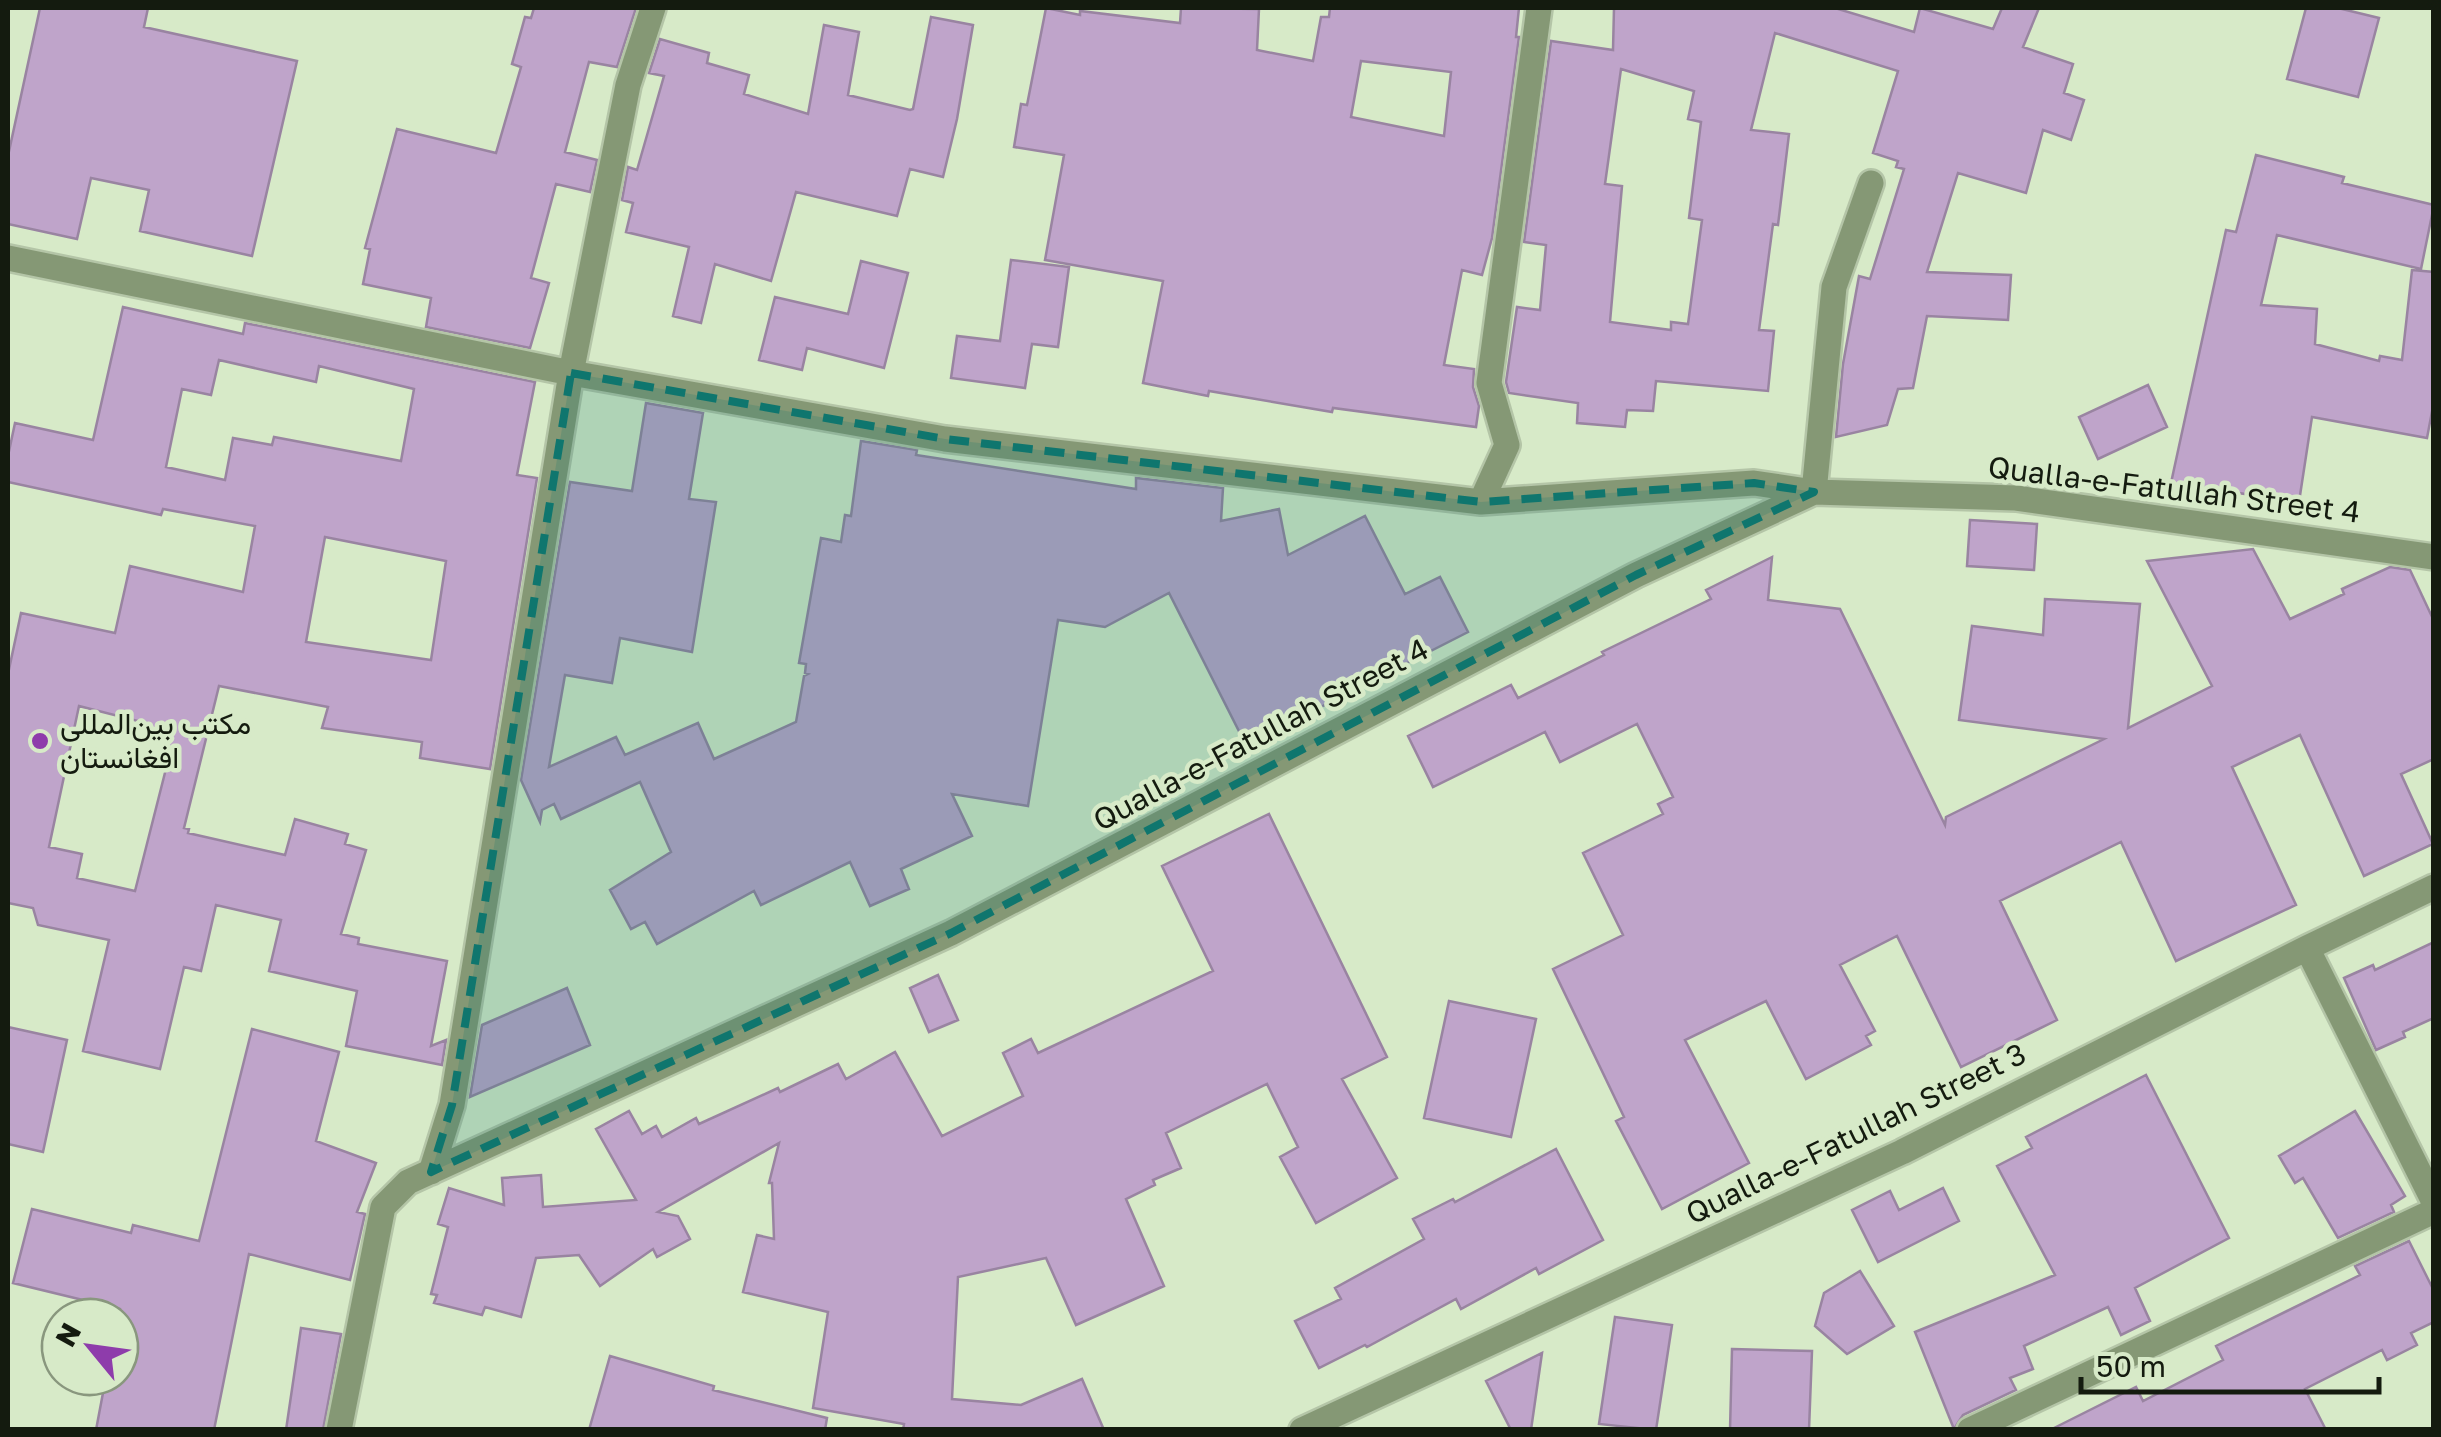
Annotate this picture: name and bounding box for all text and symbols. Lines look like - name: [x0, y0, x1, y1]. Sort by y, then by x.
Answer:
- street label: Qualla-e-Fatullah Street 4: [1986, 448, 2362, 530]
- street label: Qualla-e-Fatullah Street 4: [1087, 630, 1434, 838]
- place label: مکتب بین‌المللی افغانستان: [60, 705, 251, 775]
- marker: مکتب بین‌المللی افغانستان: [29, 730, 51, 752]
- street label: Qualla-e-Fatullah Street 3: [1680, 1035, 2031, 1231]
- north arrow: [40, 1297, 140, 1397]
- text: N: [48, 1317, 87, 1352]
- scale bar: [2081, 1332, 2378, 1394]
- text: 50 m: [2096, 1348, 2166, 1384]

